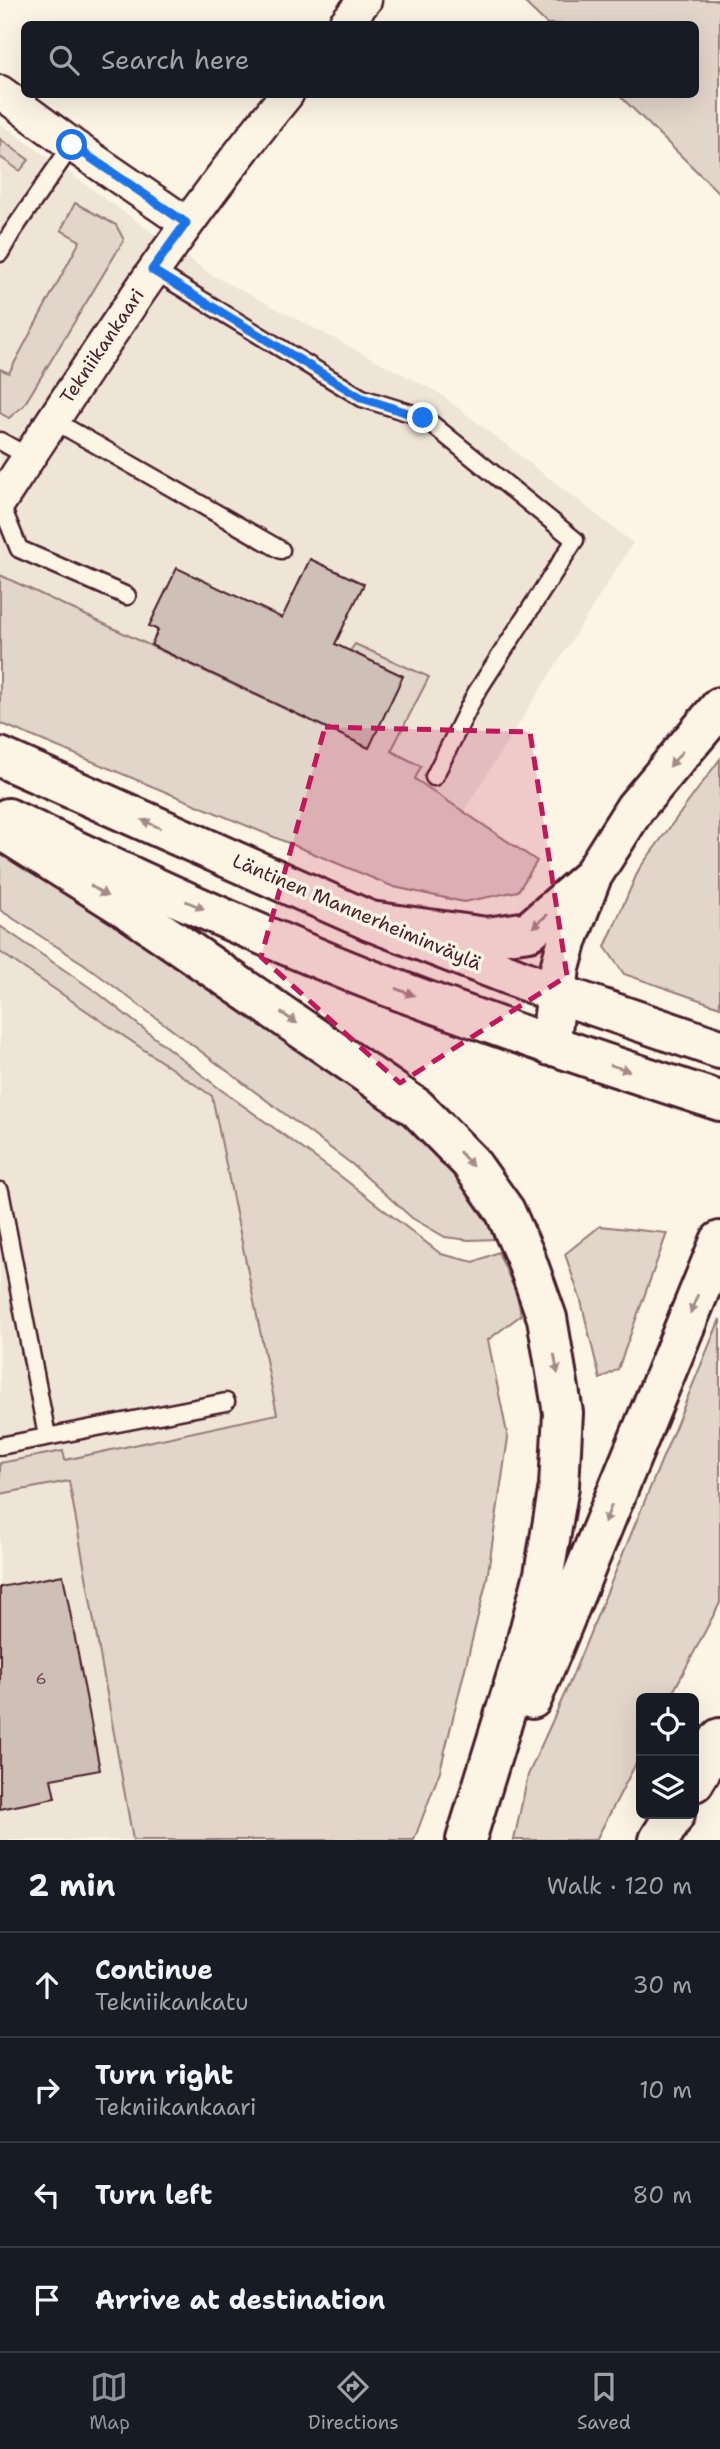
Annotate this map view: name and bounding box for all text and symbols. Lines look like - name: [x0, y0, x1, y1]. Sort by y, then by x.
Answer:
- search box: [21, 21, 699, 98]
- icon: search: [45, 41, 83, 79]
- text: Search here: [101, 42, 250, 77]
- route start: [56, 129, 87, 160]
- street label: Tekniikankaari: [54, 284, 150, 408]
- route end: [407, 402, 438, 433]
- one-way arrow: [669, 751, 684, 768]
- one-way arrow: [141, 818, 161, 830]
- street label: Läntinen Mannerheiminväylä: [229, 848, 485, 976]
- one-way arrow: [90, 885, 109, 898]
- one-way arrow: [185, 899, 206, 910]
- one-way arrow: [531, 913, 549, 929]
- one-way arrow: [395, 987, 416, 998]
- one-way arrow: [279, 1011, 298, 1024]
- one-way arrow: [609, 1064, 630, 1074]
- one-way arrow: [457, 1150, 473, 1167]
- one-way arrow: [688, 1293, 699, 1314]
- one-way arrow: [550, 1353, 561, 1375]
- one-way arrow: [602, 1504, 613, 1525]
- house number: 6: [35, 1668, 47, 1689]
- map controls: [636, 1693, 699, 1819]
- button: locate: [636, 1693, 699, 1756]
- button: layers: [636, 1756, 699, 1819]
- text: 2 min: [28, 1865, 115, 1906]
- text: Walk · 120 m: [547, 1871, 692, 1901]
- text: Continue: [95, 1952, 213, 1987]
- icon: ahead: [28, 1966, 66, 2004]
- text: 30 m: [633, 1970, 692, 2000]
- text: Tekniikankatu: [95, 1987, 249, 2017]
- text: Turn right: [95, 2057, 233, 2092]
- icon: right: [28, 2071, 66, 2109]
- text: 10 m: [639, 2075, 692, 2105]
- text: Tekniikankaari: [95, 2092, 257, 2122]
- icon: left: [28, 2176, 66, 2214]
- text: Turn left: [95, 2177, 212, 2212]
- text: 80 m: [633, 2180, 692, 2210]
- icon: arrive: [28, 2281, 66, 2319]
- text: Arrive at destination: [95, 2282, 385, 2317]
- tab: Map: [89, 2368, 130, 2435]
- tab: Directions: [308, 2368, 399, 2435]
- tab: Saved: [577, 2368, 631, 2435]

